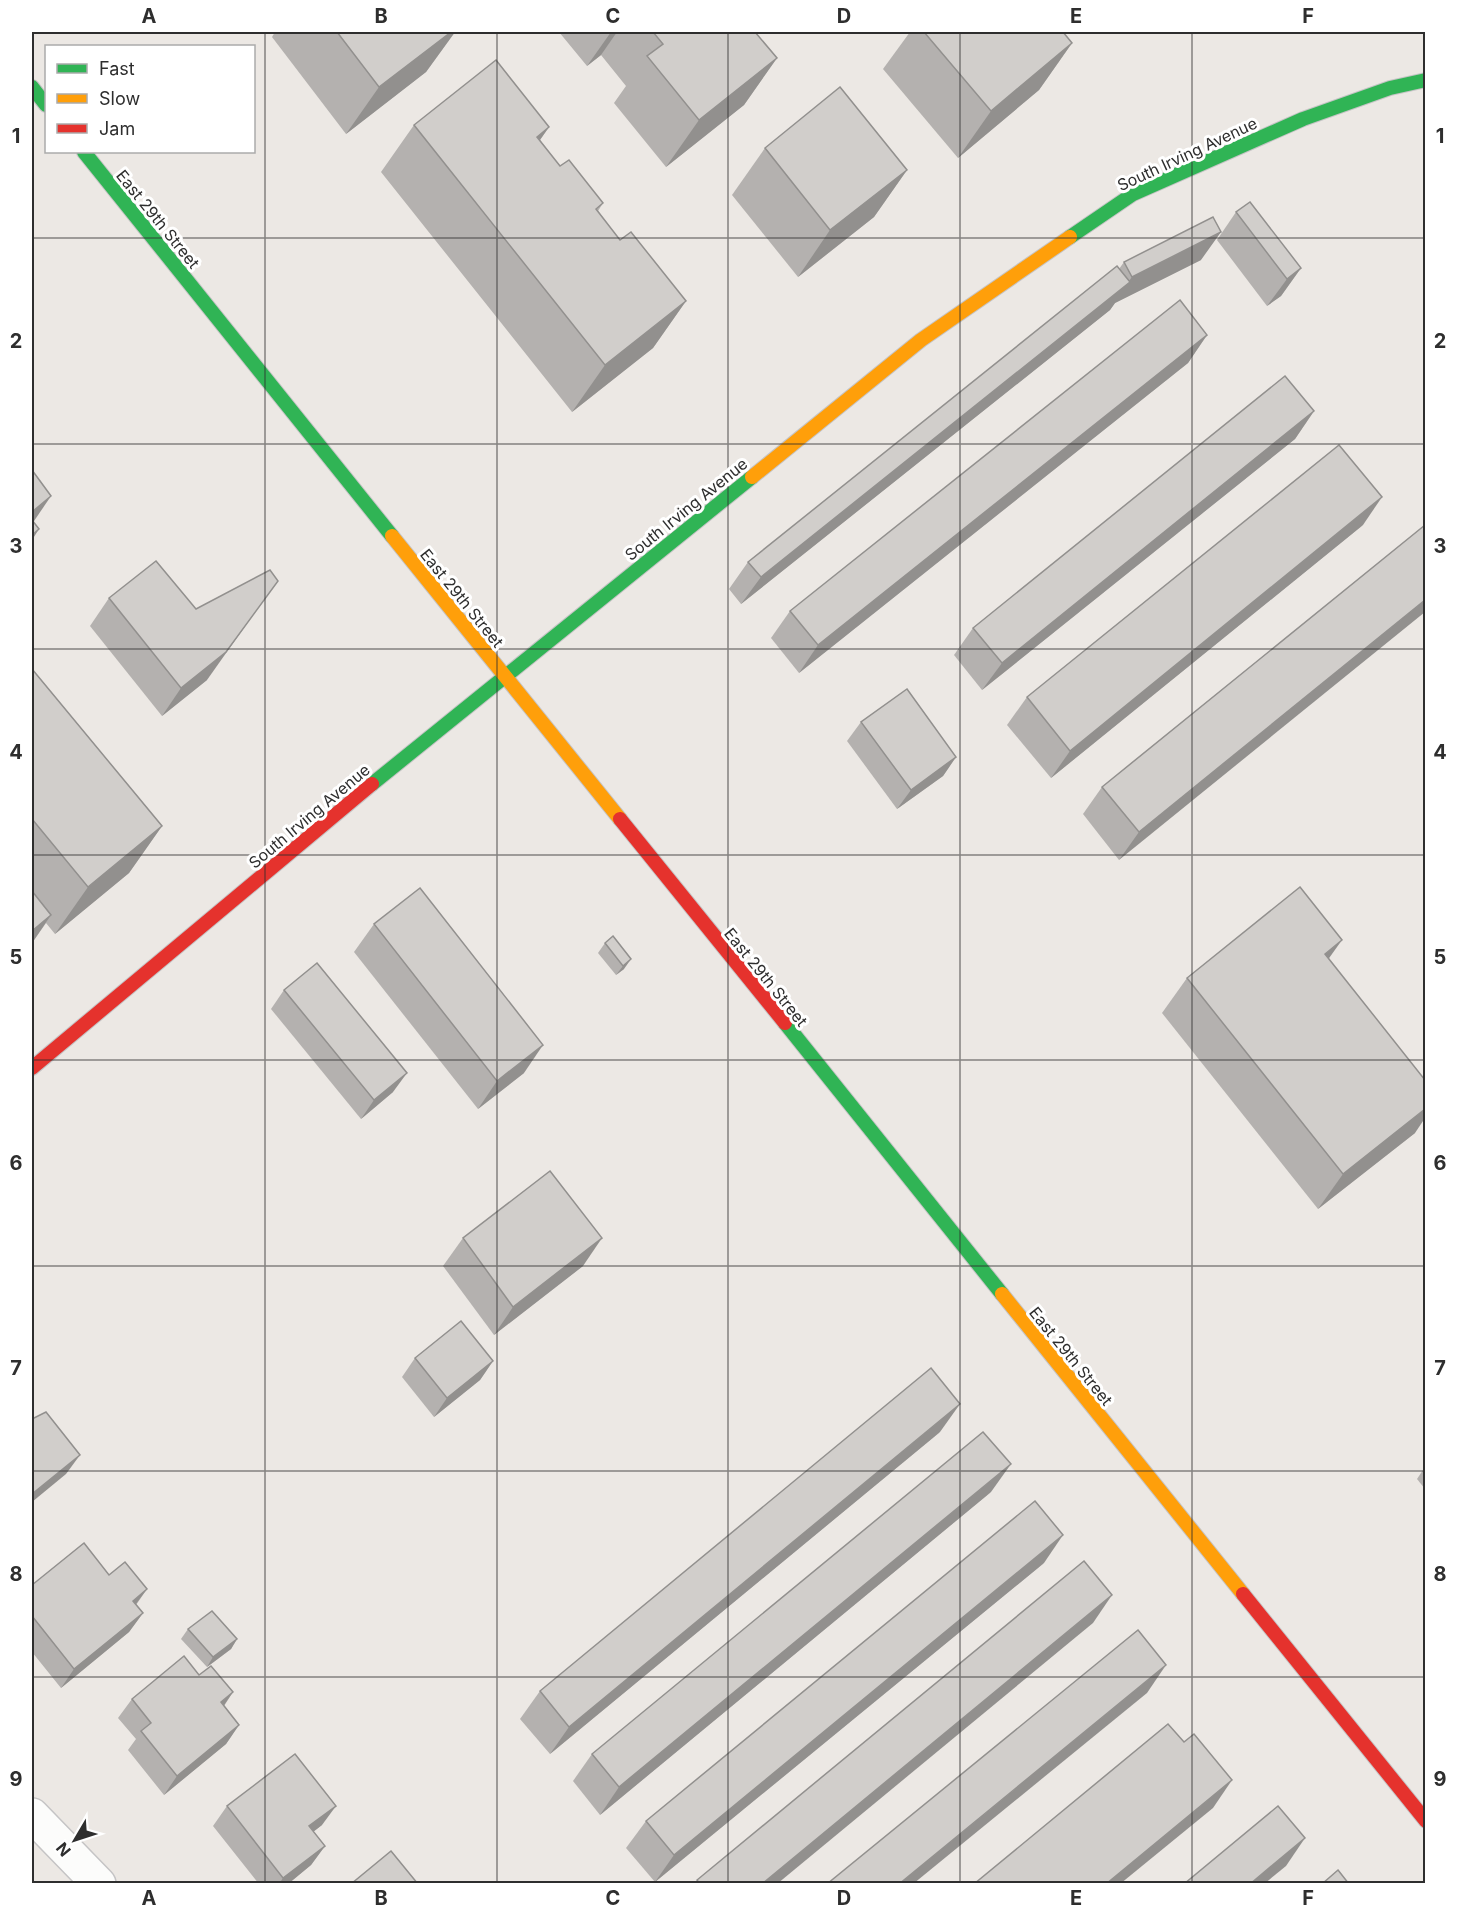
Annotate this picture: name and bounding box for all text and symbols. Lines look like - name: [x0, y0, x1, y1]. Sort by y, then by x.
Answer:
- text: A: [142, 4, 157, 28]
- text: B: [374, 4, 388, 28]
- text: C: [606, 4, 620, 28]
- text: D: [837, 4, 851, 28]
- text: E: [1070, 4, 1082, 28]
- text: F: [1302, 4, 1314, 28]
- legend: [45, 45, 255, 153]
- text: Fast: [99, 58, 135, 79]
- text: Slow: [99, 88, 140, 109]
- street label: South Irving Avenue: [1114, 113, 1260, 195]
- text: Jam: [99, 118, 135, 139]
- text: 1: [12, 124, 20, 148]
- text: 1: [1436, 124, 1444, 148]
- street label: East 29th Street: [112, 166, 204, 272]
- text: 2: [10, 329, 22, 353]
- text: 2: [1434, 329, 1446, 353]
- street label: South Irving Avenue: [621, 453, 751, 565]
- text: 3: [10, 534, 22, 558]
- text: 3: [1434, 534, 1446, 558]
- street label: East 29th Street: [416, 545, 508, 651]
- text: 4: [9, 740, 23, 764]
- text: 4: [1433, 740, 1447, 764]
- street label: South Irving Avenue: [244, 760, 374, 872]
- street label: East 29th Street: [720, 924, 812, 1030]
- text: 5: [10, 945, 22, 969]
- text: 5: [1434, 945, 1446, 969]
- text: 6: [10, 1151, 23, 1175]
- text: 6: [1434, 1151, 1447, 1175]
- street label: East 29th Street: [1025, 1303, 1117, 1409]
- text: 7: [10, 1356, 22, 1380]
- text: 7: [1434, 1356, 1446, 1380]
- text: 8: [9, 1562, 23, 1586]
- text: 8: [1433, 1562, 1447, 1586]
- text: 9: [10, 1767, 23, 1791]
- text: 9: [1434, 1767, 1447, 1791]
- north arrow: [45, 1810, 105, 1870]
- text: N: [52, 1838, 75, 1860]
- text: A: [142, 1886, 157, 1910]
- text: B: [374, 1886, 388, 1910]
- text: C: [606, 1886, 620, 1910]
- text: D: [837, 1886, 851, 1910]
- text: E: [1070, 1886, 1082, 1910]
- text: F: [1302, 1886, 1314, 1910]

